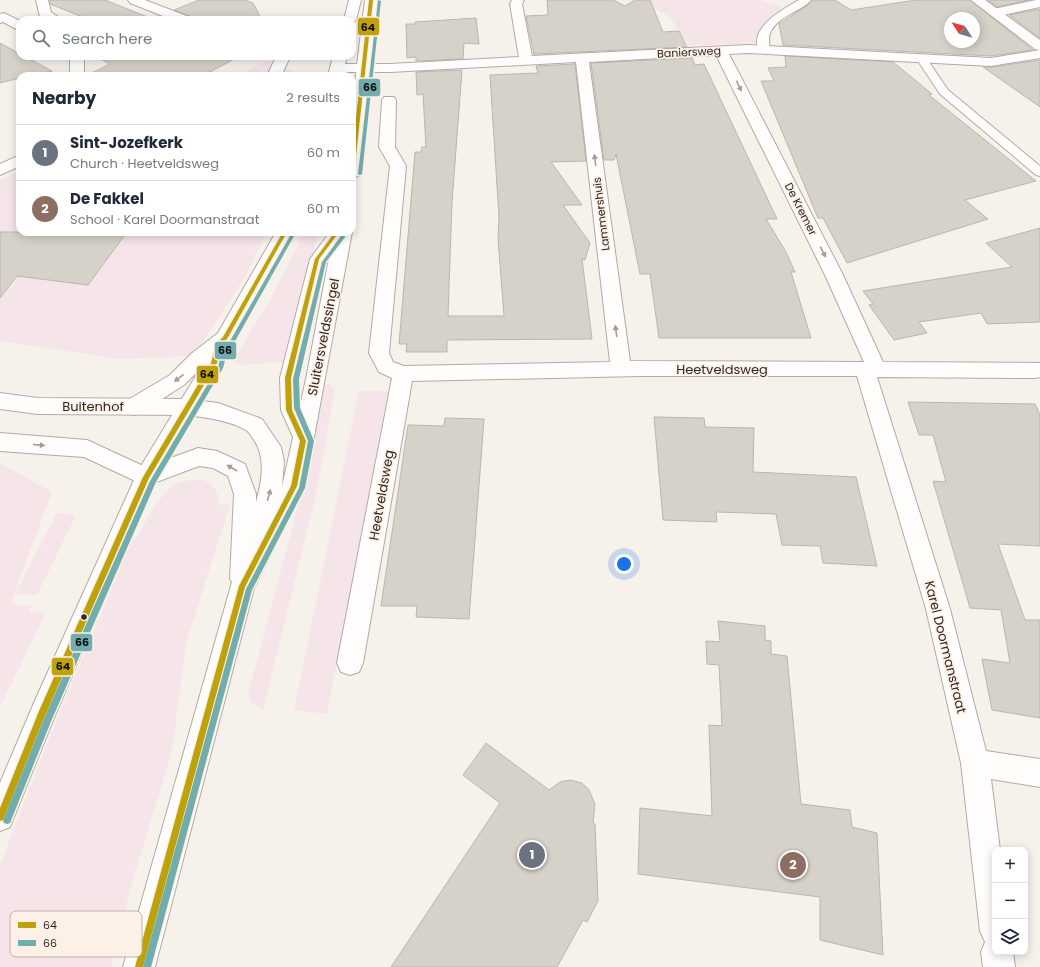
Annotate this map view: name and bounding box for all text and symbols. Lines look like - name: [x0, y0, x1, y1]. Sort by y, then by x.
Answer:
- north arrow: [944, 12, 980, 48]
- search box: [16, 16, 356, 60]
- line badge: 64: [357, 17, 380, 36]
- text: 64: [361, 19, 376, 35]
- icon: search: [30, 27, 52, 49]
- text: Search here: [62, 28, 152, 49]
- street label: Baniersweg: [657, 42, 721, 62]
- line badge: 66: [358, 78, 381, 97]
- text: 66: [363, 79, 377, 95]
- one-way arrow: [736, 80, 742, 91]
- text: Nearby: [32, 86, 96, 110]
- text: 2 results: [286, 88, 340, 107]
- text: Sint-Jozefkerk: [70, 132, 183, 153]
- text: 1: [43, 143, 47, 162]
- text: 60 m: [307, 143, 340, 162]
- text: Church · Heetveldsweg: [70, 154, 219, 173]
- one-way arrow: [592, 154, 598, 166]
- street label: Lammershuis: [589, 176, 613, 252]
- street label: De Kremer: [781, 180, 821, 238]
- text: De Fakkel: [70, 188, 144, 209]
- text: 2: [41, 199, 49, 218]
- text: 60 m: [307, 199, 340, 218]
- text: School · Karel Doormanstraat: [70, 210, 259, 229]
- one-way arrow: [819, 246, 826, 257]
- street label: Sluitersveldssingel: [303, 277, 344, 397]
- one-way arrow: [613, 325, 619, 337]
- line badge: 66: [214, 341, 237, 360]
- text: 66: [218, 342, 232, 358]
- street label: Heetveldsweg: [676, 360, 768, 379]
- line badge: 64: [196, 365, 219, 384]
- text: 64: [200, 366, 215, 382]
- one-way arrow: [173, 374, 184, 383]
- street label: Buitenhof: [62, 397, 124, 416]
- one-way arrow: [33, 442, 45, 449]
- street label: Heetveldsweg: [364, 448, 399, 542]
- one-way arrow: [226, 464, 237, 471]
- one-way arrow: [266, 489, 272, 501]
- your location: [614, 554, 634, 574]
- street label: Karel Doormanstraat: [920, 579, 971, 716]
- unlabelled marker: [79, 612, 89, 622]
- line badge: 66: [70, 633, 93, 652]
- text: 66: [75, 634, 89, 650]
- line badge: 64: [51, 657, 74, 676]
- text: 64: [56, 658, 71, 674]
- pin: 1: [519, 840, 545, 870]
- map controls: [992, 847, 1028, 955]
- button: +: [992, 847, 1028, 883]
- pin: 2: [780, 850, 806, 880]
- button: −: [992, 883, 1028, 919]
- legend: [10, 911, 142, 957]
- text: 64: [43, 917, 57, 933]
- button: layers: [992, 919, 1028, 955]
- text: 66: [43, 935, 57, 951]

